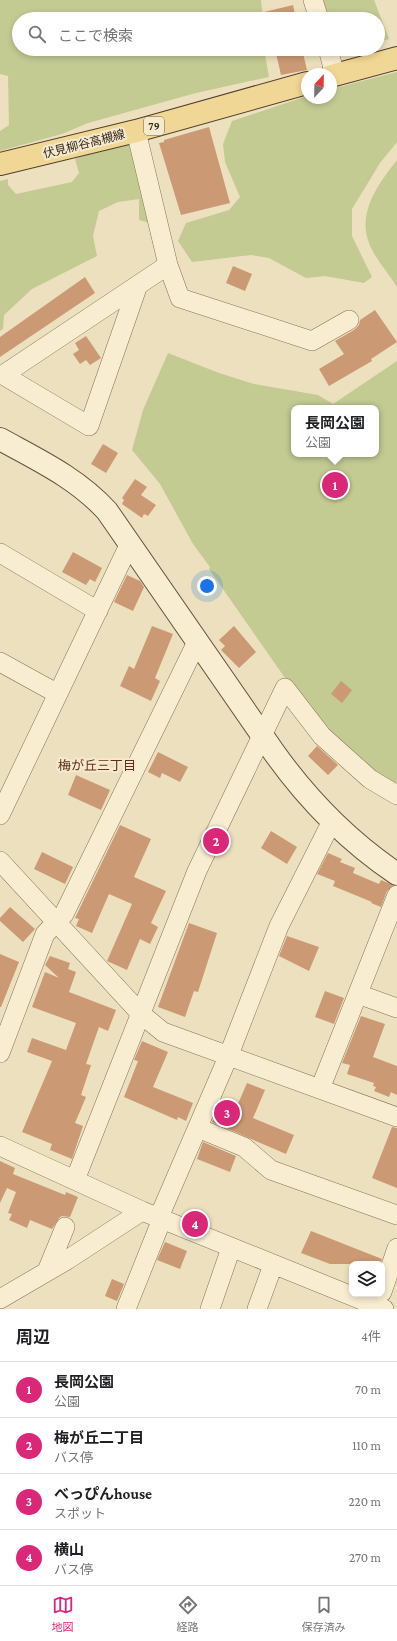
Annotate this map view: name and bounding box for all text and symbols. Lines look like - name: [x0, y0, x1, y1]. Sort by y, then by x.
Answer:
- search box: [12, 12, 385, 56]
- icon: search: [26, 23, 48, 45]
- text: ここで検索: [58, 28, 133, 44]
- north arrow: [301, 68, 337, 104]
- road number: 79: [144, 117, 164, 135]
- street label: 伏見柳谷高槻線: [42, 127, 126, 161]
- popup: [291, 405, 379, 457]
- text: 長岡公園: [305, 415, 365, 431]
- text: 公園: [305, 435, 331, 450]
- pin: 1: [322, 470, 348, 500]
- your location: [197, 576, 217, 596]
- district label: 梅が丘三丁目: [58, 758, 136, 773]
- pin: 2: [203, 826, 229, 856]
- pin: 3: [214, 1098, 240, 1128]
- pin: 4: [182, 1209, 208, 1239]
- map controls: [349, 1261, 385, 1297]
- button: layers: [349, 1261, 385, 1297]
- text: 周辺: [16, 1328, 50, 1347]
- text: 4件: [361, 1329, 381, 1344]
- text: 長岡公園: [54, 1374, 114, 1390]
- text: 1: [27, 1382, 31, 1397]
- text: 70 m: [355, 1382, 381, 1397]
- text: 公園: [54, 1394, 80, 1409]
- text: 梅が丘二丁目: [54, 1430, 144, 1446]
- text: 2: [26, 1438, 32, 1453]
- text: 110 m: [352, 1438, 381, 1453]
- text: バス停: [54, 1450, 93, 1465]
- text: べっぴんhouse: [54, 1486, 152, 1502]
- text: 3: [26, 1494, 32, 1509]
- text: 220 m: [348, 1494, 381, 1509]
- text: スポット: [54, 1506, 106, 1521]
- text: 横山: [54, 1542, 84, 1558]
- text: 4: [25, 1550, 33, 1565]
- text: 270 m: [349, 1550, 381, 1565]
- text: バス停: [54, 1562, 93, 1577]
- tab: 地図: [52, 1594, 74, 1634]
- tab: 経路: [177, 1594, 199, 1634]
- tab: 保存済み: [302, 1594, 346, 1634]

